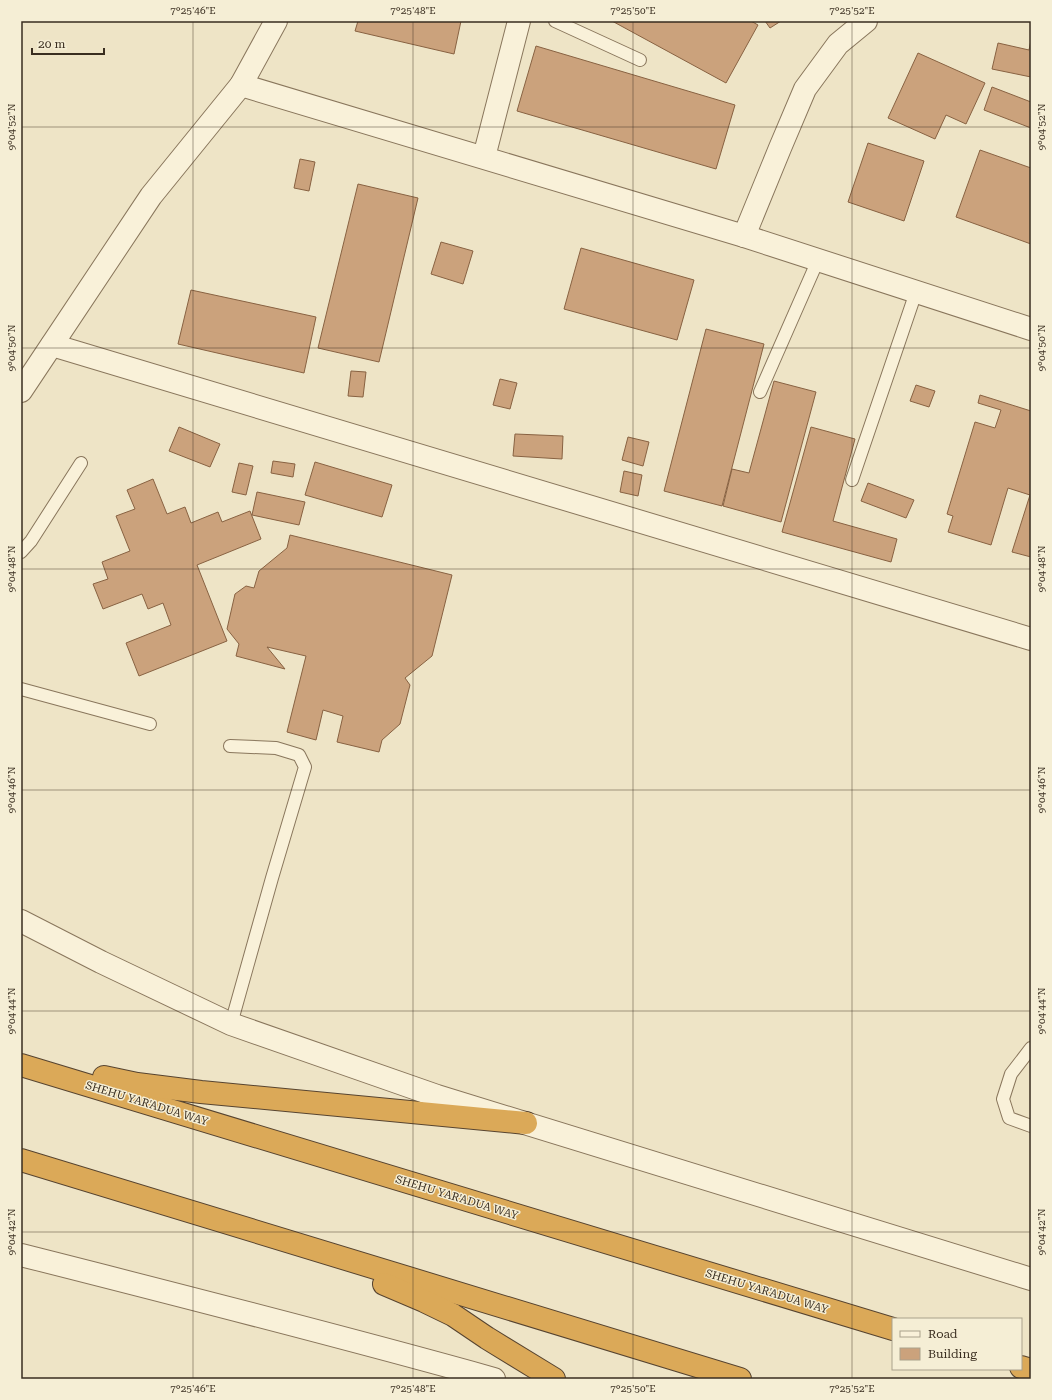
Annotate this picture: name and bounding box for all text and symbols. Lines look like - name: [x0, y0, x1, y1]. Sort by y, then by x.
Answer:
- text: 7°25'46"E: [170, 5, 216, 16]
- text: 7°25'48"E: [390, 5, 436, 16]
- text: 7°25'50"E: [610, 5, 656, 16]
- text: 7°25'52"E: [829, 5, 875, 16]
- scale bar: [32, 30, 104, 56]
- text: 20 m: [38, 37, 65, 51]
- text: 9°04'52"N: [6, 103, 17, 151]
- text: 9°04'52"N: [1036, 103, 1047, 151]
- text: 9°04'50"N: [6, 324, 17, 372]
- text: 9°04'50"N: [1036, 324, 1047, 372]
- text: 9°04'48"N: [6, 545, 17, 593]
- text: 9°04'48"N: [1036, 545, 1047, 593]
- text: 9°04'46"N: [6, 766, 17, 814]
- text: 9°04'46"N: [1036, 766, 1047, 814]
- text: 9°04'44"N: [6, 987, 17, 1035]
- text: 9°04'44"N: [1036, 987, 1047, 1035]
- street label: SHEHU YAR'ADUA WAY: [84, 1079, 210, 1128]
- street label: SHEHU YAR'ADUA WAY: [394, 1173, 520, 1222]
- text: 9°04'42"N: [6, 1208, 17, 1256]
- text: 9°04'42"N: [1036, 1208, 1047, 1256]
- street label: SHEHU YAR'ADUA WAY: [704, 1267, 830, 1316]
- legend: [892, 1318, 1022, 1370]
- text: Road: [928, 1327, 958, 1341]
- text: Building: [928, 1347, 977, 1361]
- text: 7°25'46"E: [170, 1383, 216, 1394]
- text: 7°25'48"E: [390, 1383, 436, 1394]
- text: 7°25'50"E: [610, 1383, 656, 1394]
- text: 7°25'52"E: [829, 1383, 875, 1394]

